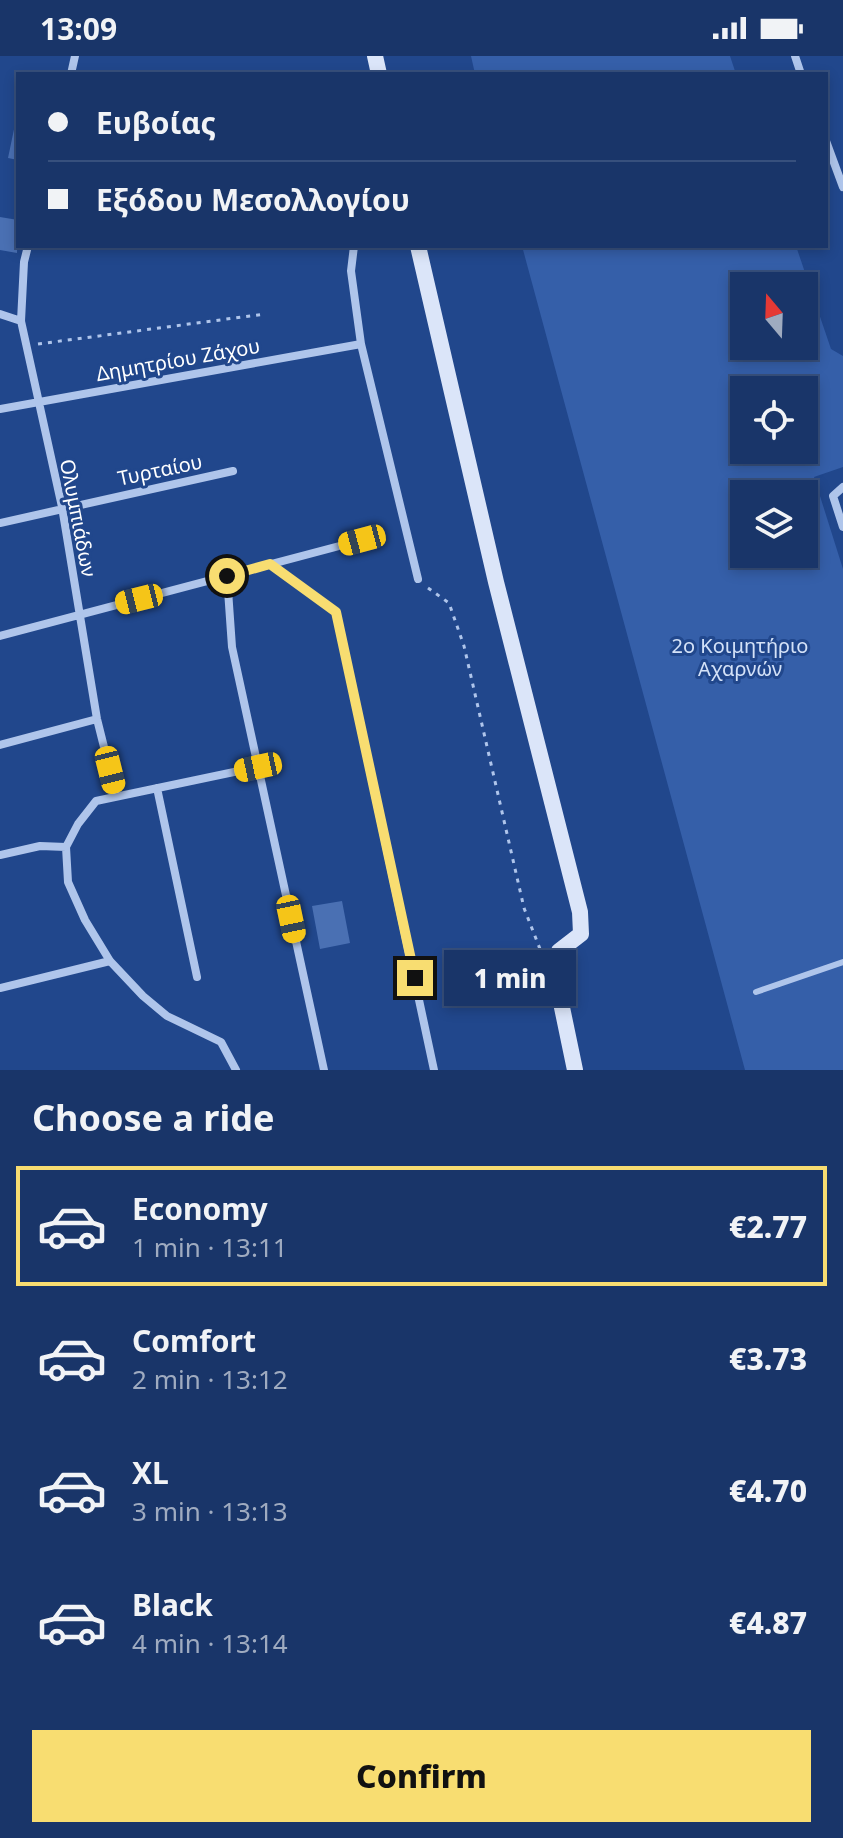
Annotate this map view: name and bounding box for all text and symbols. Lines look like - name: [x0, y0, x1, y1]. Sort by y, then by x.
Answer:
- text: 13:09: [40, 8, 117, 49]
- text: Ευβοίας: [96, 102, 216, 143]
- text: Εξόδου Μεσολλογίου: [96, 179, 410, 220]
- north arrow: [730, 272, 818, 360]
- map controls: [730, 272, 818, 568]
- street label: Δημητρίου Ζάχου: [94, 332, 262, 387]
- button: locate: [730, 376, 818, 464]
- street label: Τυρταίου: [115, 447, 205, 492]
- street label: Ολυμπιάδων: [54, 457, 103, 579]
- button: layers: [730, 480, 818, 568]
- car: [336, 522, 388, 558]
- route start: [209, 558, 245, 594]
- car: [113, 582, 165, 616]
- park label: 2ο Κοιμητήριο Αχαρνών: [672, 632, 808, 682]
- car: [93, 744, 127, 796]
- car: [232, 750, 284, 784]
- car: [274, 893, 308, 945]
- callout: 1 min: [443, 950, 575, 1006]
- route end: [397, 960, 433, 996]
- text: 1 min: [474, 960, 546, 996]
- text: Choose a ride: [32, 1093, 274, 1142]
- text: Economy: [132, 1188, 268, 1229]
- icon: car: [36, 1190, 108, 1262]
- text: €2.77: [729, 1206, 807, 1247]
- text: 1 min · 13:11: [132, 1229, 288, 1265]
- text: Comfort: [132, 1320, 256, 1361]
- icon: car: [36, 1322, 108, 1394]
- text: €3.73: [729, 1338, 807, 1379]
- text: 2 min · 13:12: [132, 1361, 288, 1397]
- text: XL: [132, 1452, 169, 1493]
- icon: car: [36, 1454, 108, 1526]
- text: €4.70: [729, 1470, 807, 1511]
- text: 3 min · 13:13: [132, 1493, 288, 1529]
- text: Black: [132, 1584, 213, 1625]
- icon: car: [36, 1586, 108, 1658]
- text: €4.87: [729, 1602, 807, 1643]
- text: 4 min · 13:14: [132, 1625, 288, 1661]
- button: Confirm: [32, 1730, 811, 1822]

